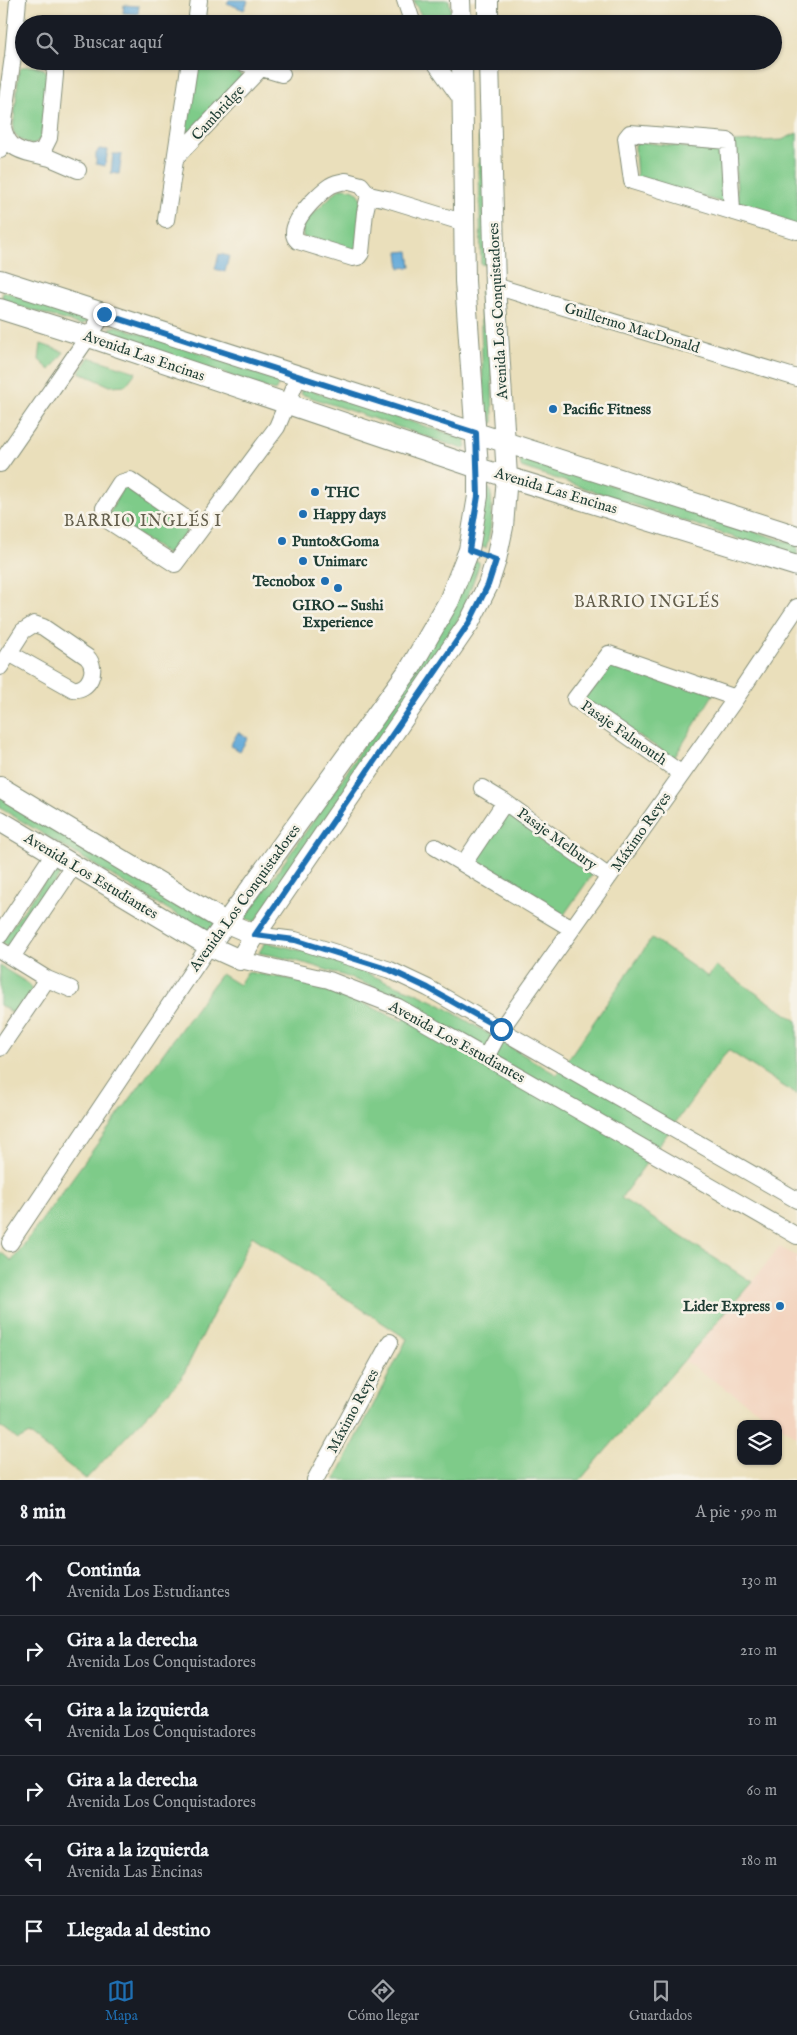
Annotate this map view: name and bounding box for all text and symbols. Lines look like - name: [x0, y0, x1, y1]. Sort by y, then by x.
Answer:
- search box: [15, 15, 782, 70]
- icon: search: [33, 29, 61, 57]
- text: Buscar aquí: [73, 31, 162, 55]
- street label: Cambridge: [187, 81, 249, 145]
- street label: Avenida Los Conquistadores: [484, 222, 512, 401]
- street label: Guillermo MacDonald: [562, 298, 703, 358]
- route end: [93, 303, 116, 326]
- street label: Avenida Las Encinas: [80, 326, 207, 386]
- place label: Pacific Fitness: [563, 400, 652, 419]
- marker: Pacific Fitness: [547, 403, 559, 415]
- street label: Avenida Las Encinas: [491, 463, 620, 519]
- place label: THC: [324, 483, 360, 502]
- marker: THC: [309, 486, 321, 498]
- place label: Happy days: [313, 505, 387, 524]
- marker: Happy days: [297, 508, 309, 520]
- district label: BARRIO INGLÉS I: [64, 510, 222, 532]
- place label: Punto&Goma: [292, 532, 379, 551]
- marker: Punto&Goma: [276, 535, 288, 547]
- place label: Unimarc: [312, 552, 368, 571]
- marker: Unimarc: [297, 555, 309, 567]
- place label: Tecnobox: [252, 572, 316, 591]
- marker: Tecnobox: [319, 575, 331, 587]
- marker: GIRO — Sushi Experience: [332, 582, 344, 594]
- district label: BARRIO INGLÉS: [574, 591, 720, 613]
- place label: GIRO — Sushi Experience: [293, 596, 383, 632]
- street label: Pasaje Falmouth: [577, 696, 671, 770]
- street label: Máximo Reyes: [607, 789, 675, 875]
- street label: Pasaje Melbury: [513, 804, 601, 875]
- street label: Avenida Los Conquistadores: [185, 821, 305, 976]
- street label: Avenida Los Estudiantes: [20, 828, 161, 923]
- street label: Avenida Los Estudiantes: [385, 996, 528, 1087]
- route start: [490, 1018, 513, 1041]
- place label: Lider Express: [683, 1297, 771, 1316]
- marker: Lider Express: [774, 1300, 786, 1312]
- street label: Máximo Reyes: [323, 1366, 383, 1456]
- map controls: [737, 1420, 782, 1465]
- button: layers: [737, 1420, 782, 1465]
- text: 8 min: [20, 1499, 66, 1526]
- text: A pie · 590 m: [696, 1503, 777, 1523]
- text: Continúa: [67, 1559, 141, 1583]
- icon: ahead: [20, 1567, 48, 1595]
- text: 130 m: [741, 1571, 777, 1591]
- text: Avenida Los Estudiantes: [67, 1583, 230, 1603]
- text: Gira a la derecha: [67, 1629, 197, 1653]
- icon: right: [20, 1637, 48, 1665]
- text: 210 m: [740, 1641, 777, 1661]
- text: Avenida Los Conquistadores: [67, 1653, 256, 1673]
- text: Gira a la izquierda: [67, 1699, 209, 1723]
- icon: left: [20, 1707, 48, 1735]
- text: 10 m: [747, 1711, 777, 1731]
- text: Avenida Los Conquistadores: [67, 1723, 256, 1743]
- text: Gira a la derecha: [67, 1769, 197, 1793]
- icon: right: [20, 1777, 48, 1805]
- text: 60 m: [747, 1781, 777, 1801]
- text: Avenida Los Conquistadores: [67, 1793, 256, 1813]
- text: Gira a la izquierda: [67, 1839, 209, 1863]
- icon: left: [20, 1847, 48, 1875]
- text: 180 m: [741, 1851, 777, 1871]
- text: Avenida Las Encinas: [67, 1863, 203, 1883]
- icon: arrive: [20, 1917, 48, 1945]
- text: Llegada al destino: [67, 1919, 210, 1943]
- tab: Mapa: [105, 1977, 138, 2025]
- tab: Cómo llegar: [348, 1977, 419, 2025]
- tab: Guardados: [629, 1977, 692, 2025]

